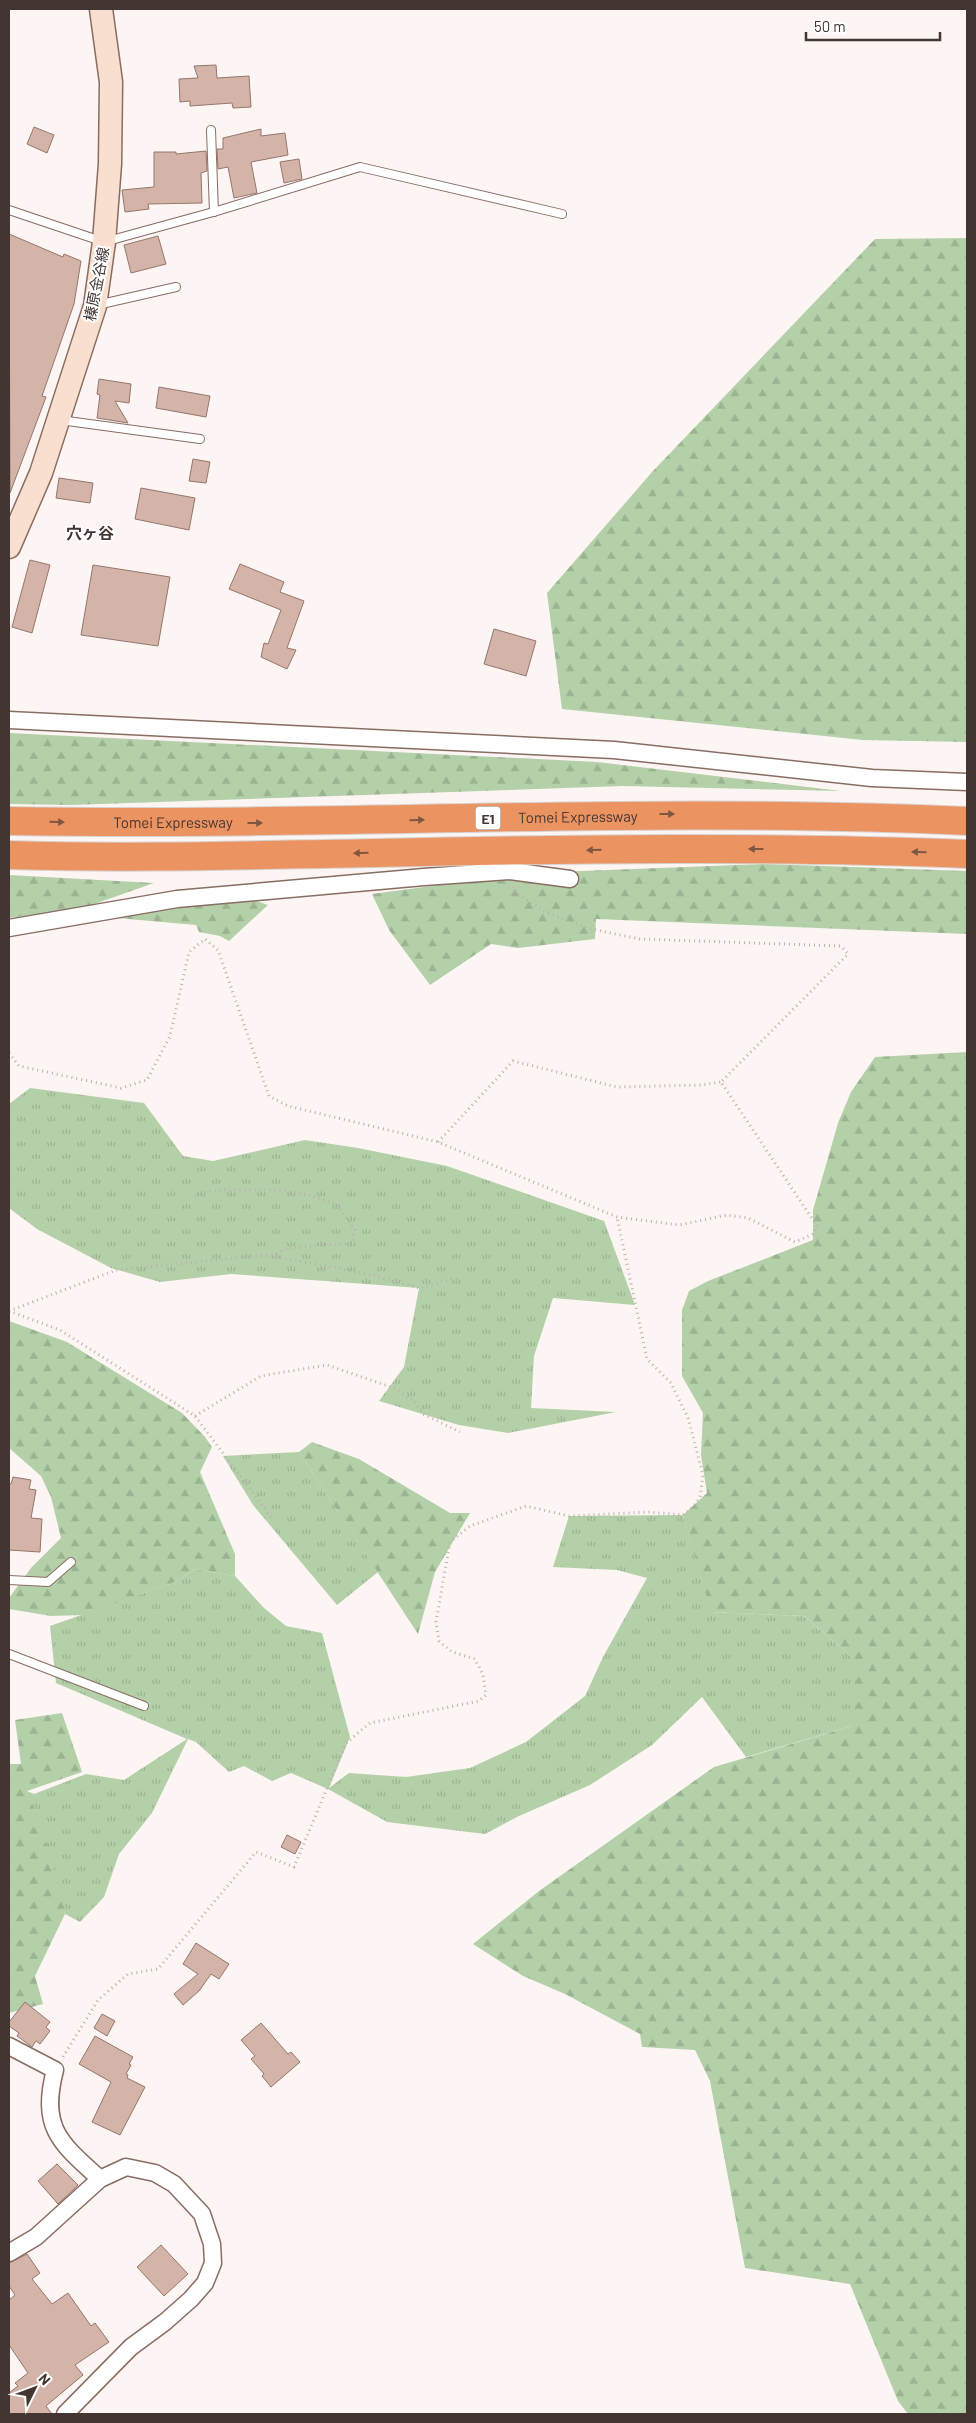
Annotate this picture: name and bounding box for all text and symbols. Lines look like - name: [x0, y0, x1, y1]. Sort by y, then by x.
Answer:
- scale bar: [806, 10, 940, 42]
- text: 50 m: [814, 17, 846, 35]
- street label: 榛原金谷線: [80, 245, 112, 323]
- district label: 穴ヶ谷: [66, 523, 114, 542]
- road number: E1: [476, 806, 500, 830]
- street label: Tomei Expressway: [518, 807, 638, 826]
- one-way arrow: [660, 810, 676, 818]
- street label: Tomei Expressway: [113, 813, 233, 831]
- one-way arrow: [410, 815, 426, 823]
- one-way arrow: [50, 818, 66, 826]
- one-way arrow: [247, 819, 263, 827]
- one-way arrow: [748, 845, 764, 853]
- one-way arrow: [585, 846, 601, 854]
- one-way arrow: [910, 848, 926, 856]
- one-way arrow: [353, 849, 369, 857]
- north arrow: [10, 2363, 60, 2413]
- text: N: [36, 2370, 54, 2388]

